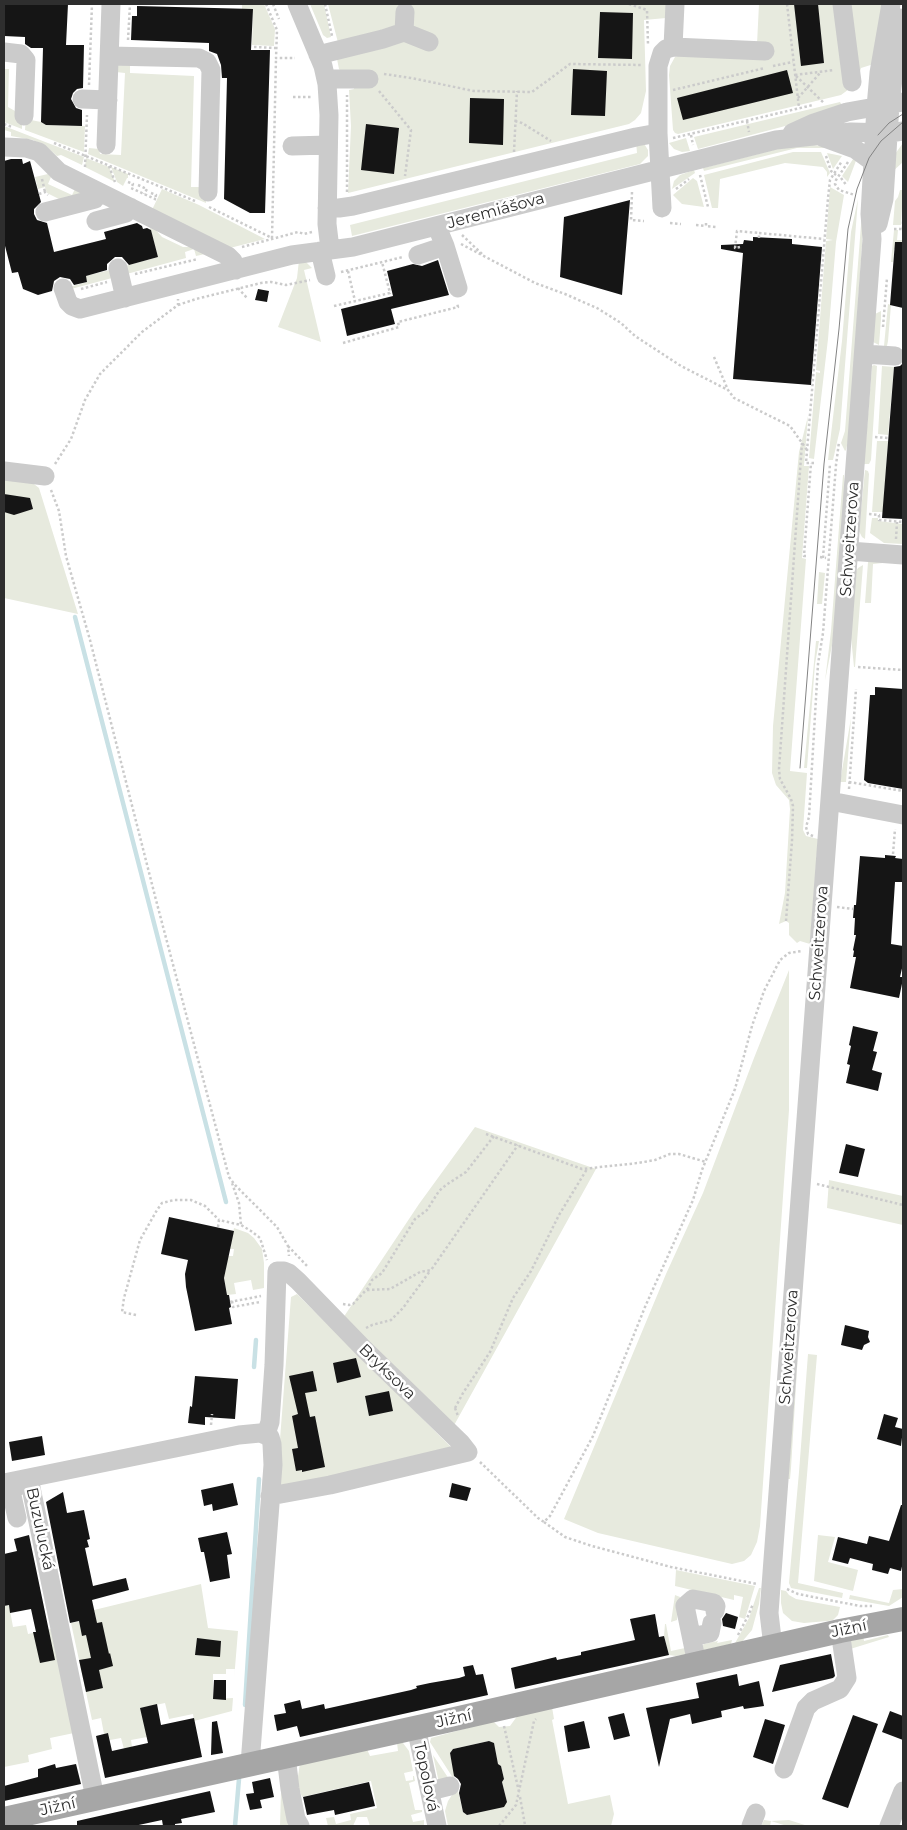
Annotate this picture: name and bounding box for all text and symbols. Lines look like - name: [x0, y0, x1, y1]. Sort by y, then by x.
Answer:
- street label: Jeremiášova: [445, 189, 547, 233]
- street label: Schweitzerova: [836, 481, 864, 597]
- street label: Schweitzerova: [805, 885, 833, 1001]
- street label: Schweitzerova: [775, 1289, 803, 1405]
- street label: Bryksova: [355, 1340, 419, 1404]
- street label: Buzulucká: [22, 1486, 58, 1572]
- street label: Jižní: [830, 1616, 868, 1642]
- street label: Jižní: [434, 1706, 474, 1732]
- street label: Topolová: [409, 1740, 443, 1814]
- street label: Jižní: [38, 1794, 78, 1820]

